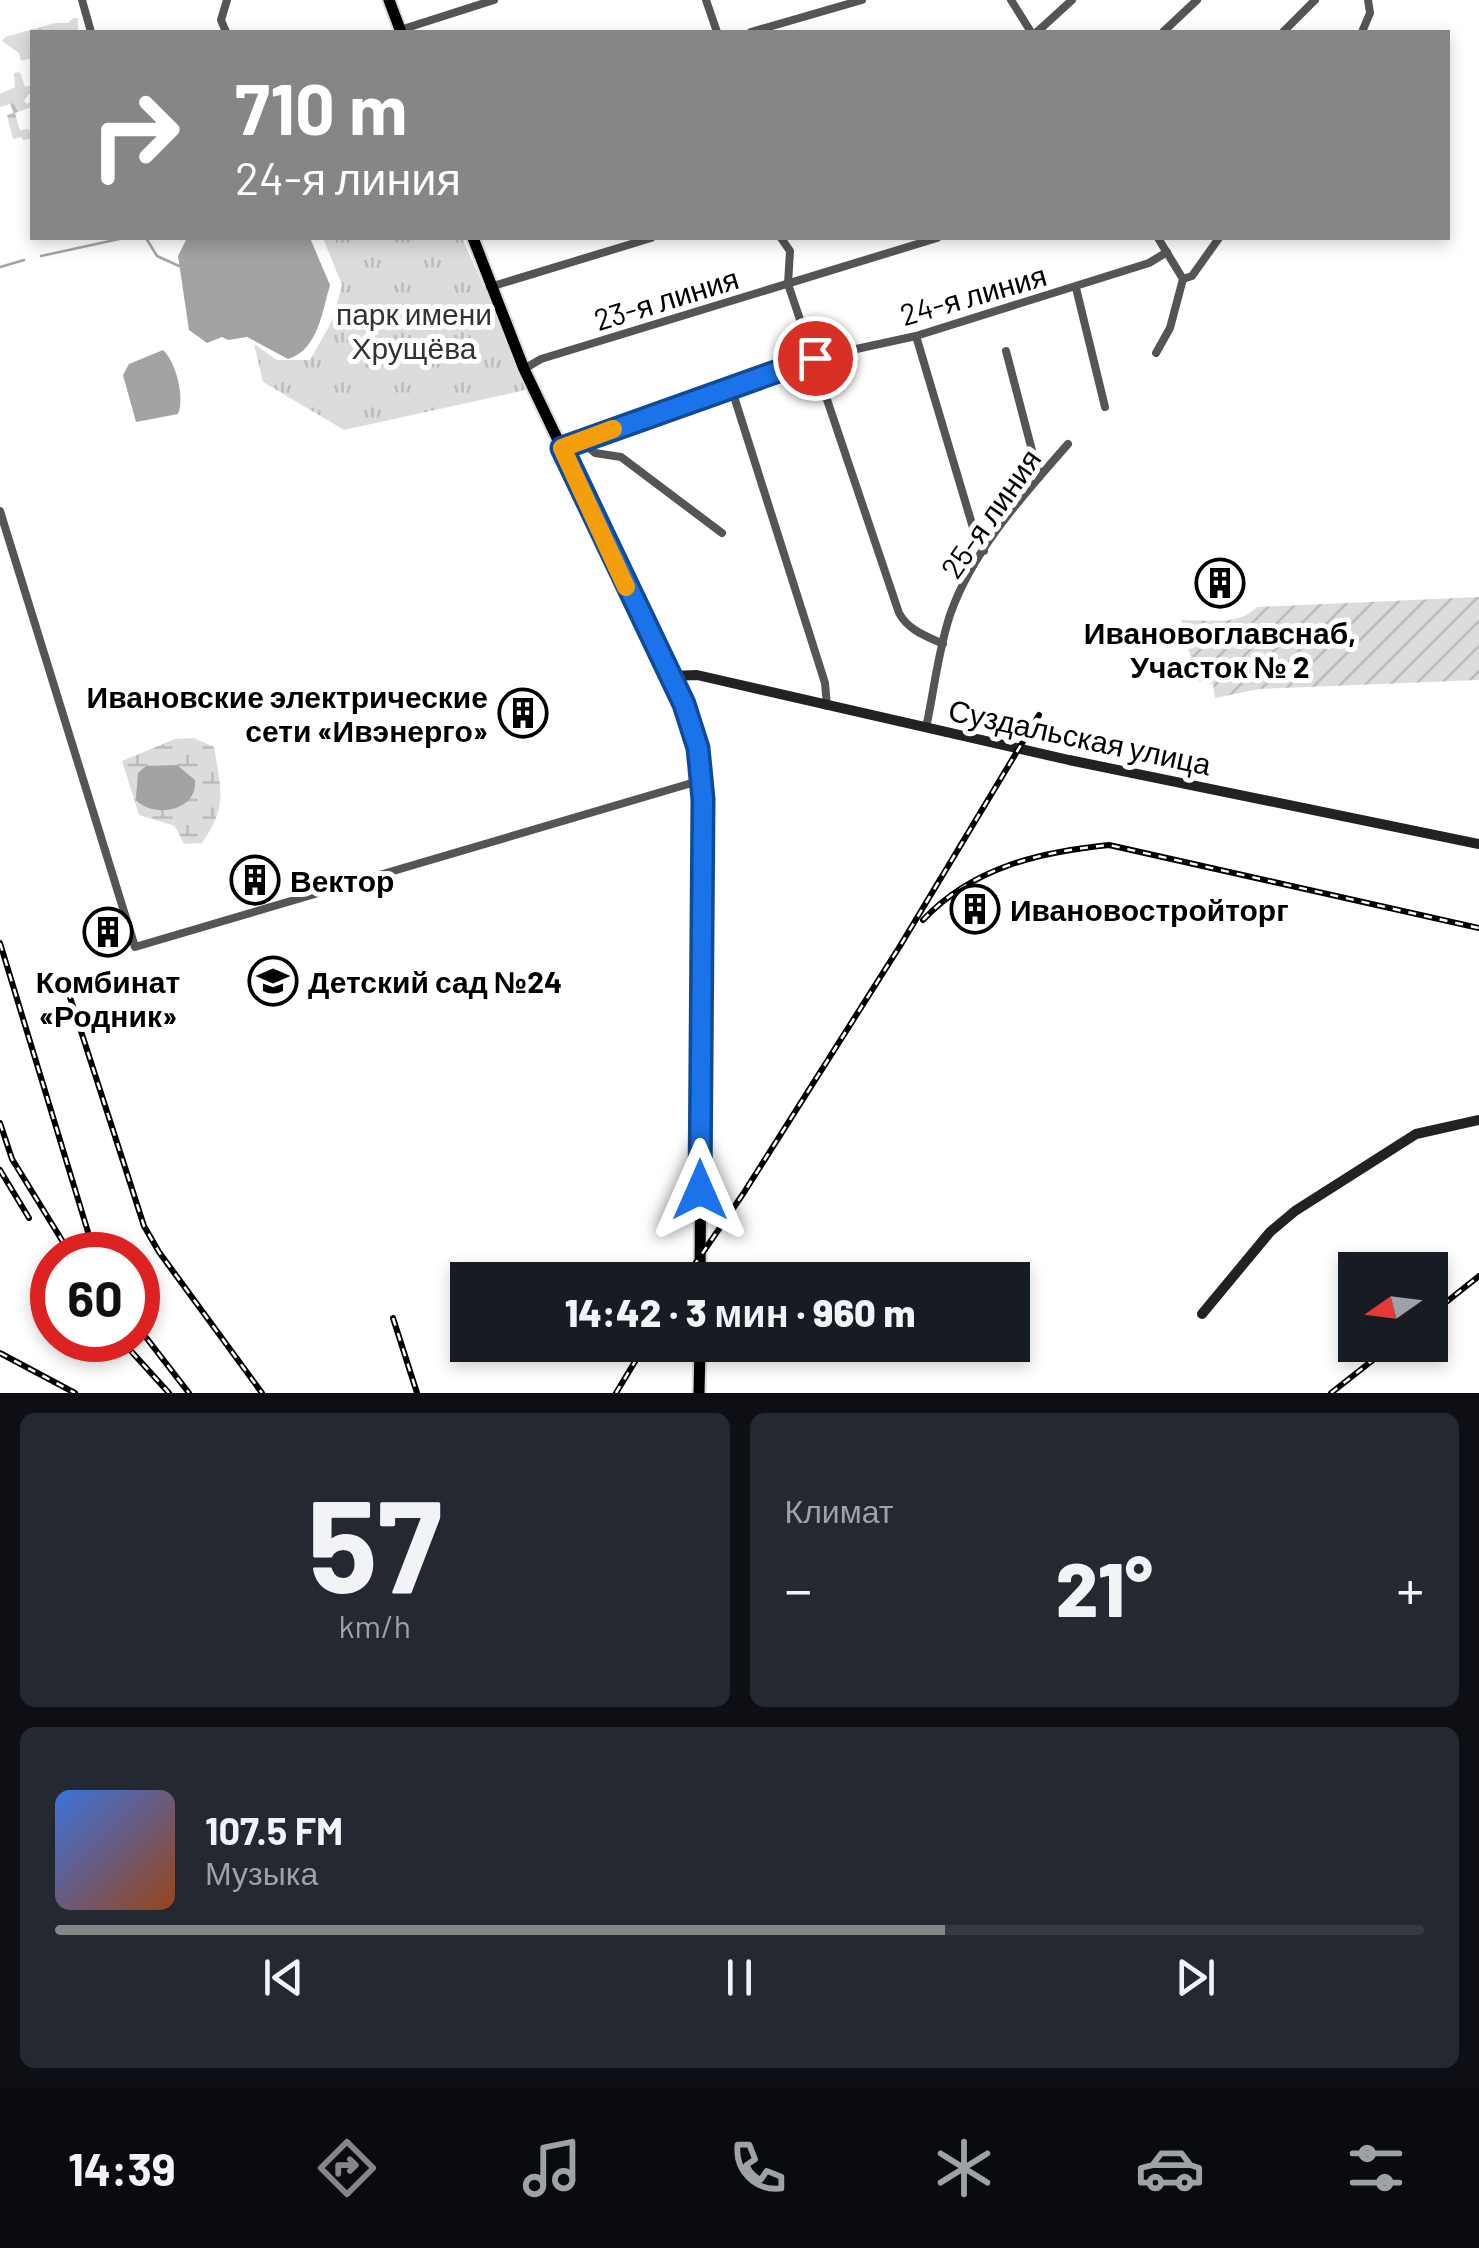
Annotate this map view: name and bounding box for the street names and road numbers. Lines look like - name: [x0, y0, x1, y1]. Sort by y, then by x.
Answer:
- street label: 24-я линия: [896, 256, 1050, 332]
- street label: 23-я линия: [589, 259, 743, 337]
- street label: 25-я линия: [932, 441, 1048, 585]
- street label: Суздальская улица: [946, 691, 1215, 781]

